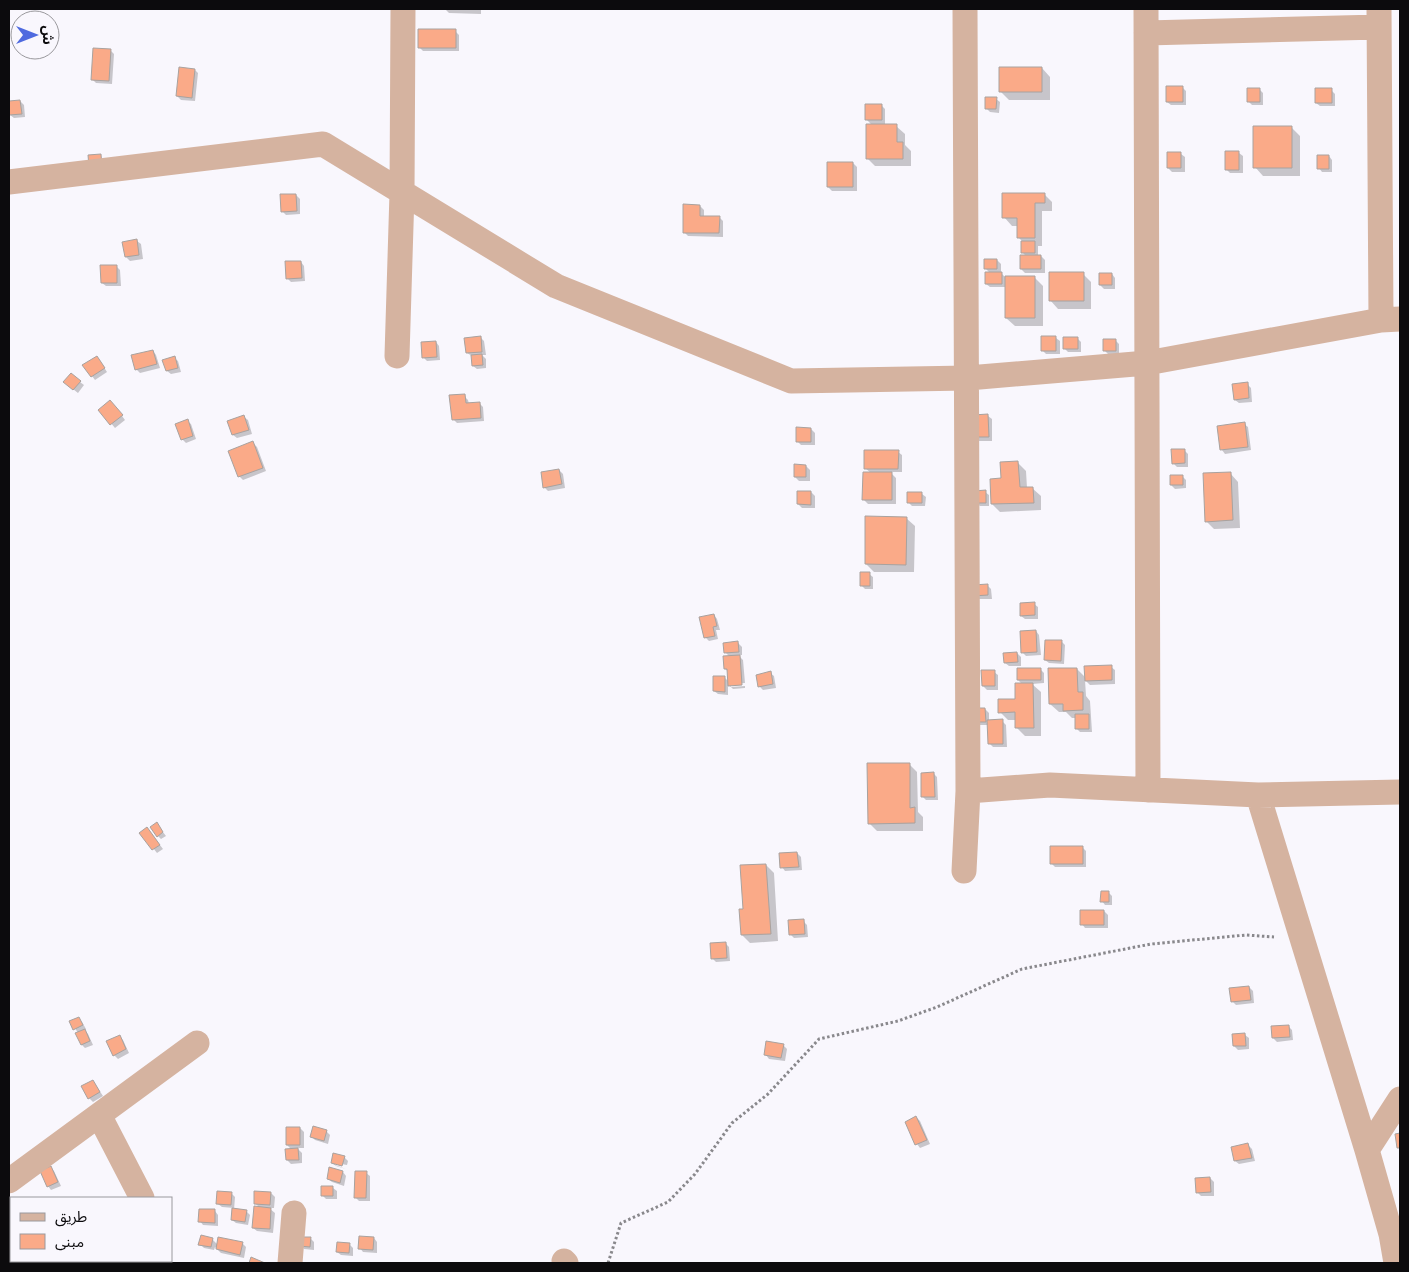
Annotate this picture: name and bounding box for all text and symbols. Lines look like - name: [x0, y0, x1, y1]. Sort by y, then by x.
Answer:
- north arrow: [10, 10, 60, 60]
- text: ش: [40, 25, 56, 45]
- legend: [10, 1197, 172, 1262]
- text: طريق: [55, 1208, 87, 1227]
- text: مبنى: [55, 1233, 84, 1251]

